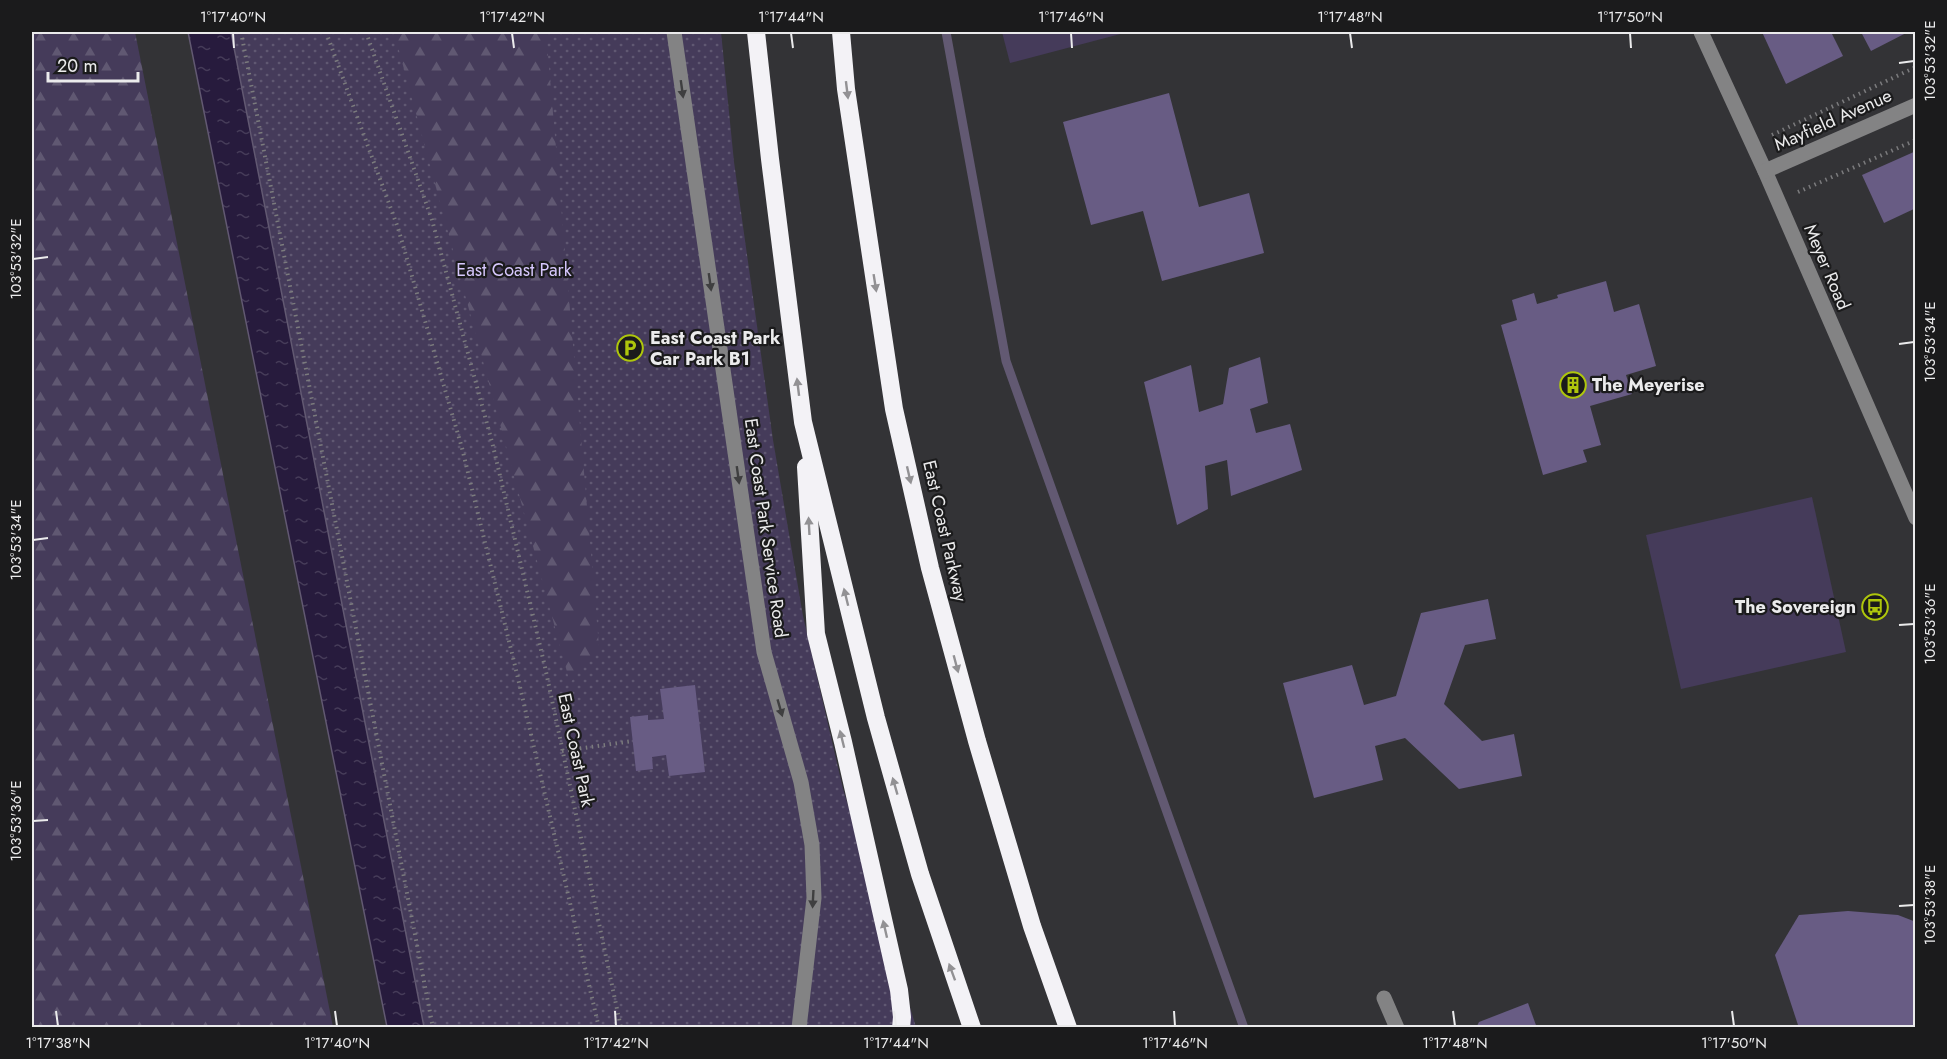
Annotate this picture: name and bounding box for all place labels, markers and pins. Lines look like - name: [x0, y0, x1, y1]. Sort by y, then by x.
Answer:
- place label: East Coast Park Car Park B1: [650, 325, 781, 372]
- parking icon: East Coast Park Car Park B1: [615, 333, 645, 363]
- building icon: The Meyerise: [1558, 370, 1588, 400]
- place label: The Meyerise: [1592, 372, 1704, 398]
- bus stop icon: The Sovereign: [1860, 592, 1890, 622]
- place label: The Sovereign: [1735, 594, 1856, 620]

